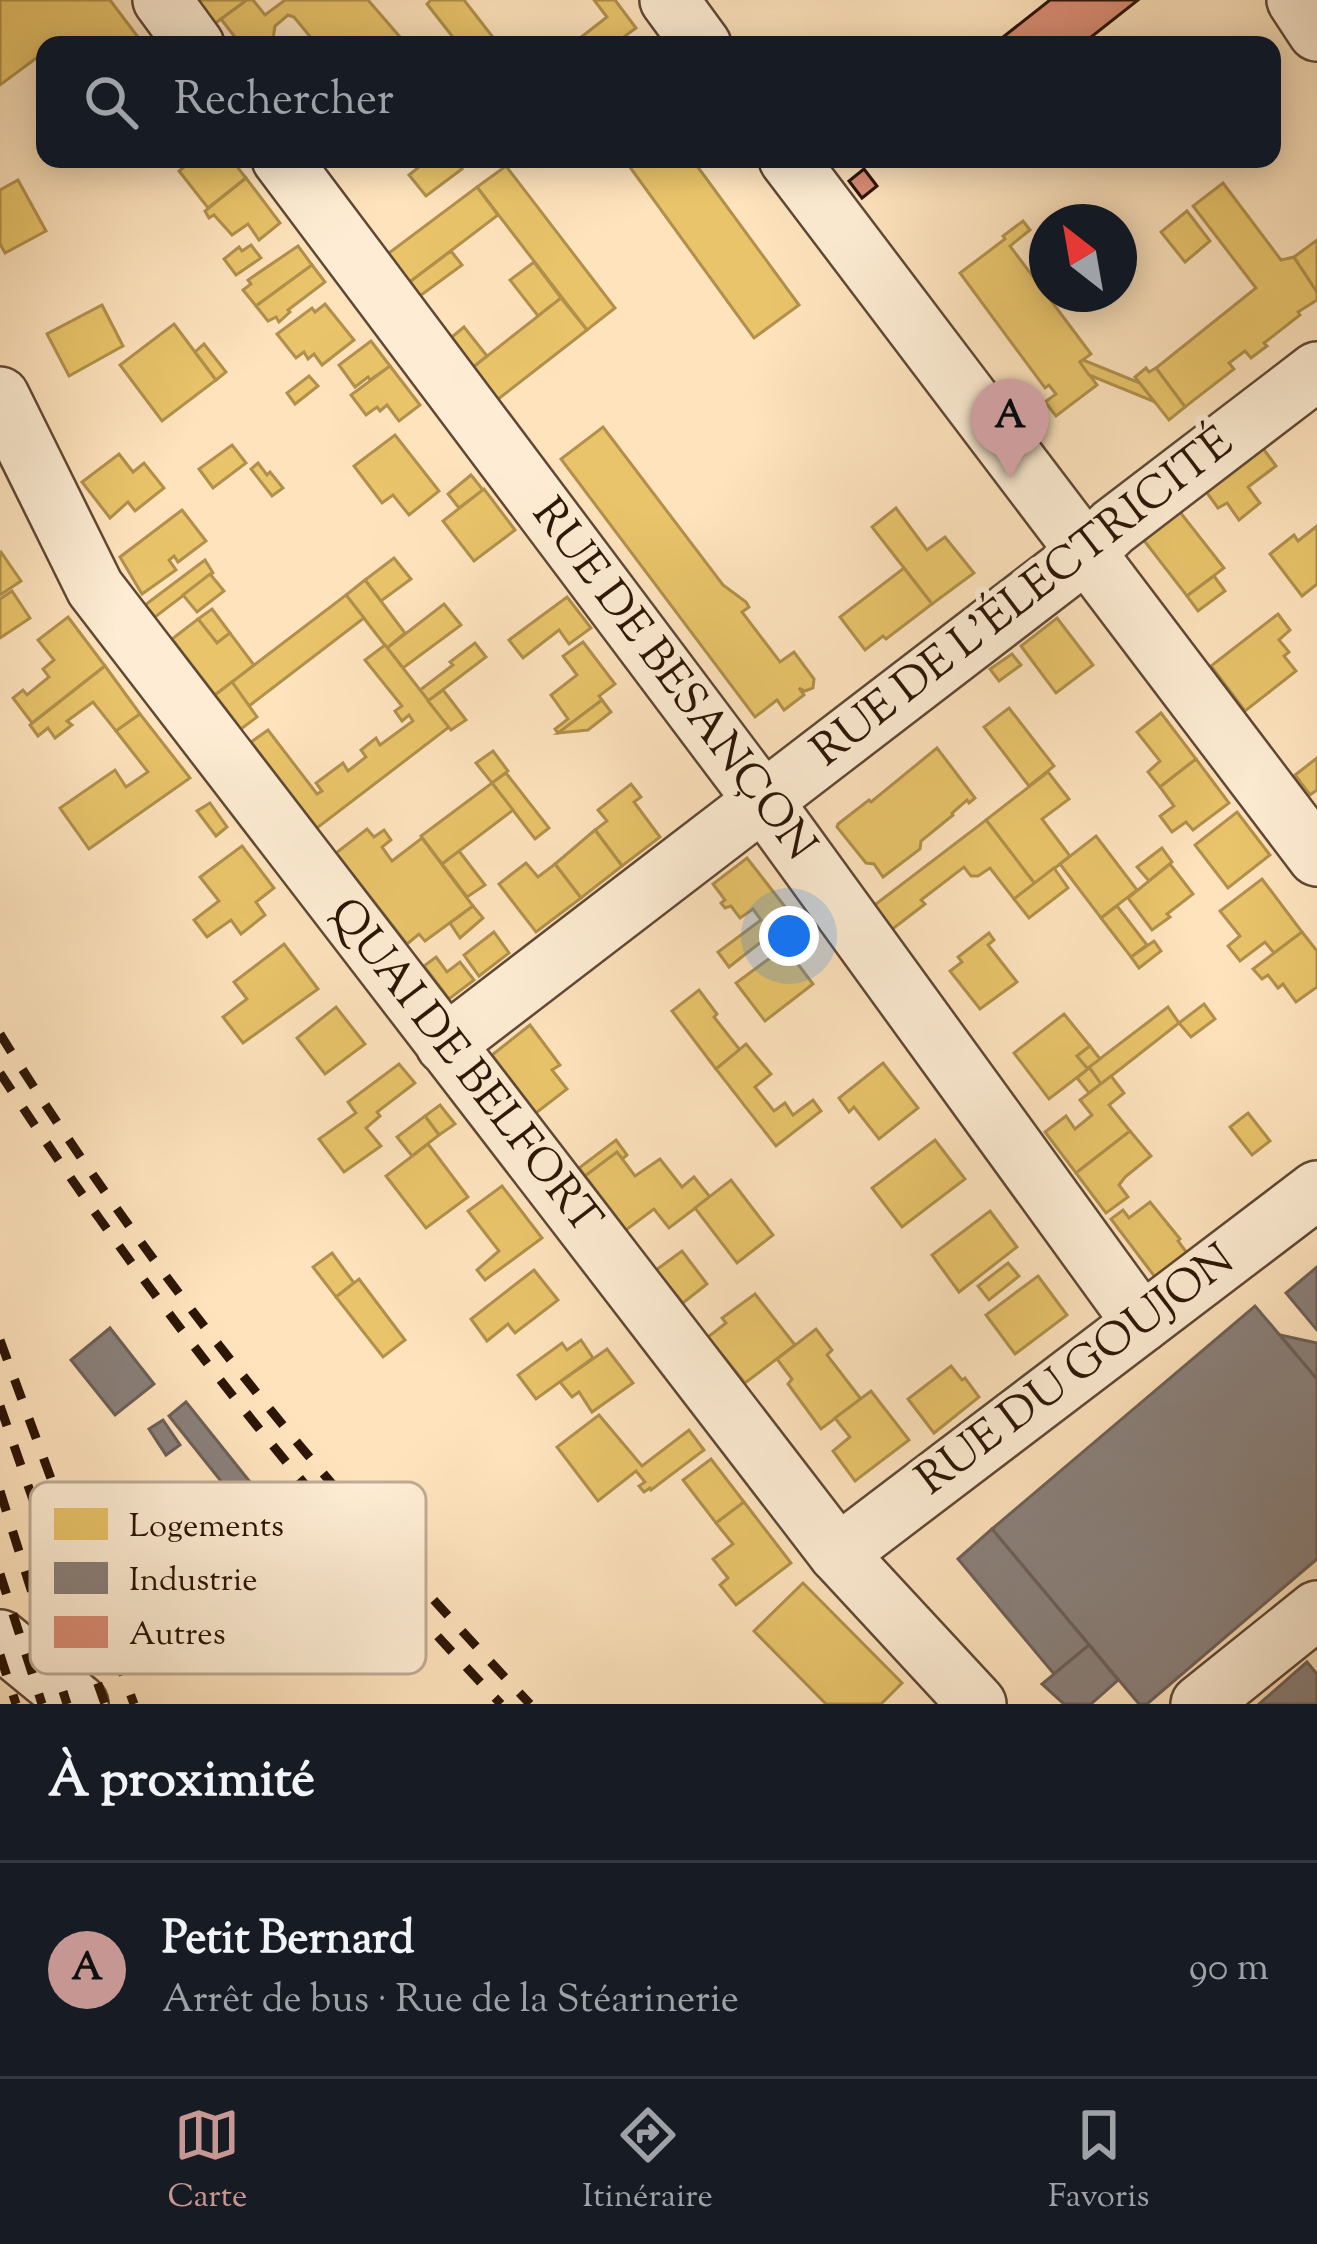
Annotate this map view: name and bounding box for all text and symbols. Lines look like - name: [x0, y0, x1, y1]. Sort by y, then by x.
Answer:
- search box: [36, 36, 1281, 168]
- icon: search: [78, 69, 144, 135]
- text: Rechercher: [174, 70, 394, 135]
- north arrow: [1029, 204, 1137, 312]
- pin: A: [971, 379, 1049, 478]
- street label: RUE DE L'ÉLECTRICITÉ: [799, 413, 1249, 785]
- street label: RUE DE BESANÇON: [514, 486, 830, 876]
- street label: QUAI DE BELFORT: [311, 886, 615, 1250]
- your location: [759, 906, 819, 966]
- street label: RUE DU GOUJON: [904, 1231, 1250, 1513]
- legend: [30, 1482, 426, 1674]
- text: Logements: [129, 1504, 284, 1552]
- text: Industrie: [129, 1558, 258, 1606]
- text: Autres: [129, 1612, 226, 1660]
- text: À proximité: [48, 1746, 315, 1819]
- text: Petit Bernard: [162, 1909, 414, 1974]
- text: A: [71, 1942, 103, 1998]
- text: 90 m: [1189, 1942, 1269, 1998]
- text: Arrêt de bus · Rue de la Stéarinerie: [162, 1974, 739, 2030]
- tab: Carte: [167, 2102, 247, 2222]
- tab: Itinéraire: [582, 2102, 713, 2222]
- tab: Favoris: [1048, 2102, 1150, 2222]

